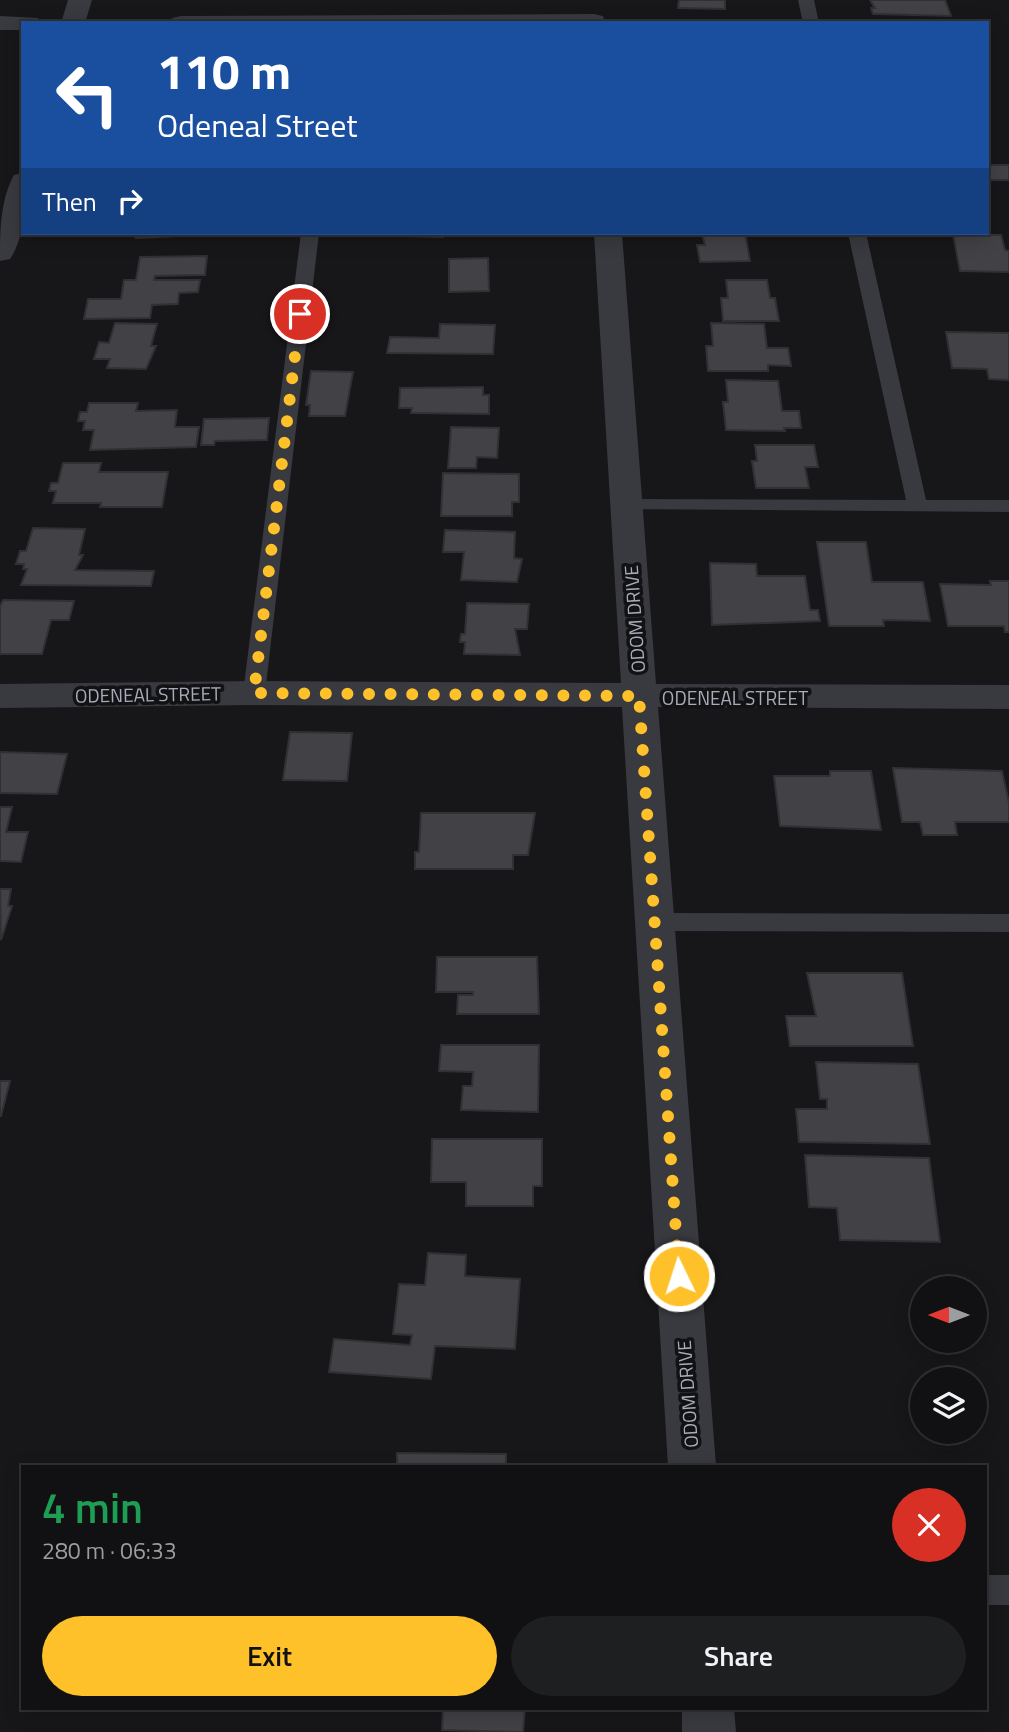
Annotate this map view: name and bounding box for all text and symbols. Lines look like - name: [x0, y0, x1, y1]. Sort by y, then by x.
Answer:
- text: 110 m: [157, 33, 291, 108]
- icon: left: [42, 49, 133, 140]
- text: Odeneal Street: [157, 101, 358, 149]
- text: Then: [42, 182, 97, 221]
- icon: right: [111, 182, 149, 220]
- pin: [270, 284, 330, 344]
- icon: arrive: [281, 295, 319, 333]
- street label: ODOM DRIVE: [616, 564, 652, 674]
- street label: ODENEAL STREET: [75, 678, 221, 710]
- street label: ODENEAL STREET: [662, 683, 808, 712]
- position arrow: [642, 1239, 716, 1313]
- north arrow: [910, 1276, 987, 1353]
- map controls: [910, 1276, 987, 1444]
- street label: ODOM DRIVE: [669, 1339, 705, 1449]
- button: layers: [910, 1367, 987, 1444]
- text: 4 min: [42, 1475, 143, 1539]
- button: close: [892, 1488, 966, 1562]
- text: 280 m · 06:33: [42, 1533, 177, 1568]
- button: Exit: [42, 1616, 497, 1696]
- button: Share: [511, 1616, 966, 1696]

